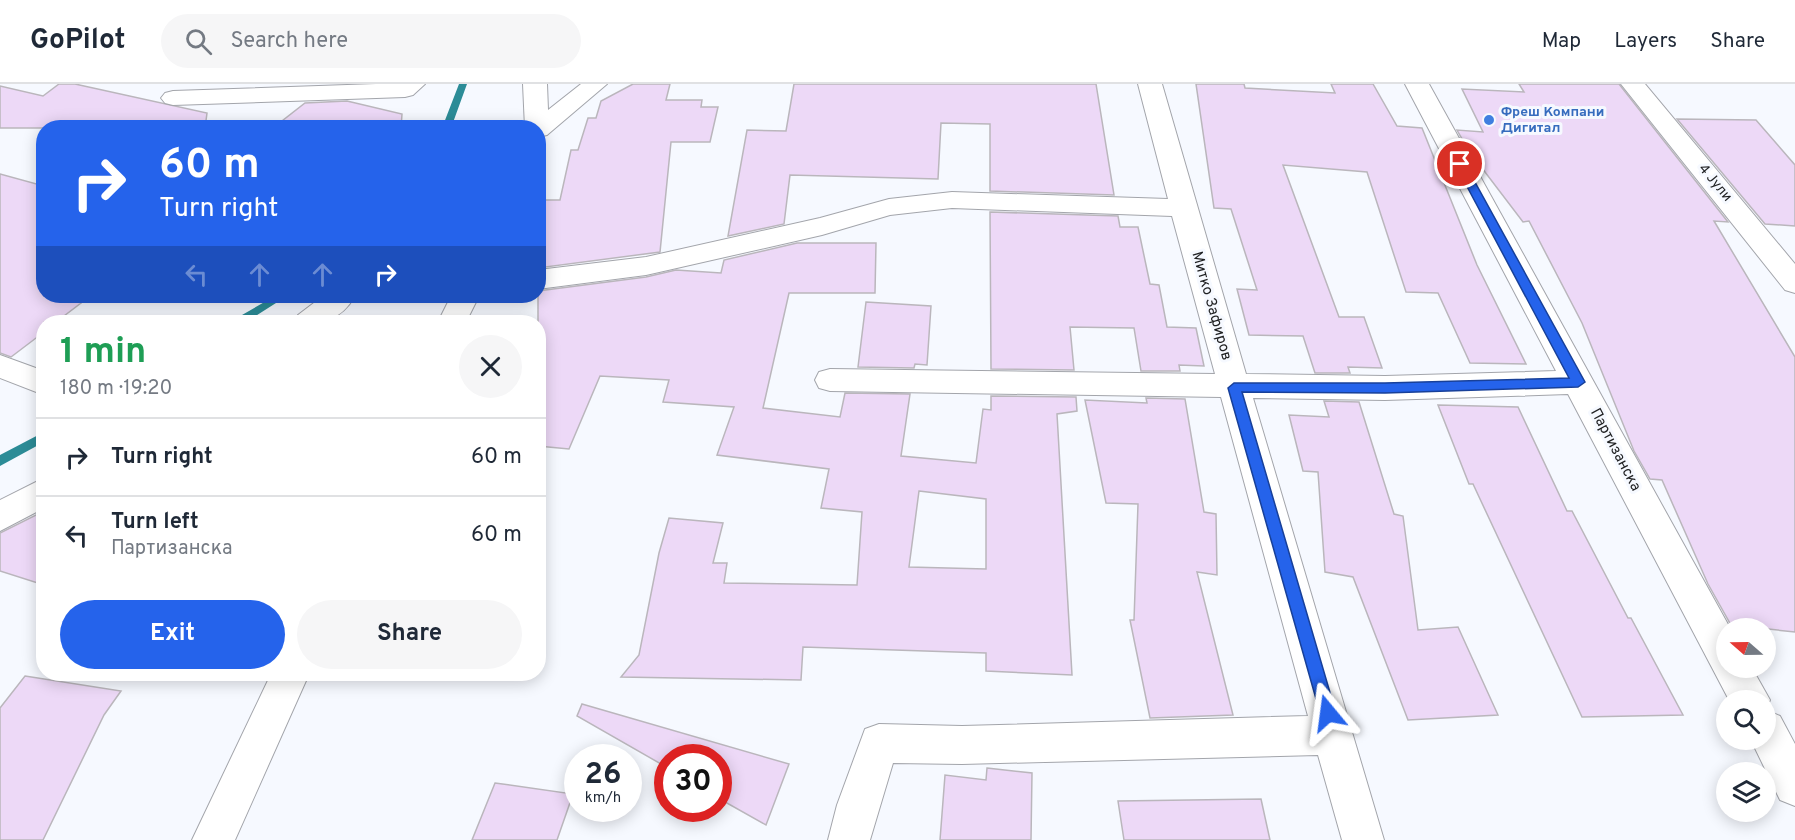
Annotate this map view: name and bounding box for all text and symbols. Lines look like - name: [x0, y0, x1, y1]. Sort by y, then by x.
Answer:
- search box: [161, 14, 581, 68]
- text: GoPilot: [30, 23, 125, 59]
- icon: search: [182, 25, 215, 58]
- text: Search here: [230, 28, 348, 55]
- text: Map: [1542, 28, 1581, 55]
- text: Layers: [1614, 28, 1677, 55]
- text: Share: [1710, 28, 1765, 55]
- place label: Фреш Компани Дигитал: [1501, 104, 1604, 137]
- marker: Фреш Компани Дигитал: [1482, 113, 1496, 127]
- pin: [1434, 138, 1485, 189]
- text: 60 m: [159, 140, 260, 193]
- icon: right: [60, 144, 138, 222]
- icon: arrive: [1443, 147, 1476, 180]
- street label: 4 Јули: [1694, 161, 1736, 205]
- text: Turn right: [159, 192, 278, 226]
- street label: Митко Зафиров: [1186, 249, 1236, 363]
- icon: left: [180, 258, 213, 291]
- icon: ahead: [243, 258, 276, 291]
- icon: ahead: [306, 258, 339, 291]
- icon: right: [369, 258, 402, 291]
- text: 1 min: [60, 330, 146, 376]
- button: close: [459, 335, 522, 398]
- text: 180 m · 19:20: [60, 376, 172, 402]
- street label: Партизанска: [1585, 405, 1645, 495]
- icon: right: [60, 441, 93, 474]
- text: Turn right: [111, 444, 213, 471]
- text: 60 m: [471, 444, 522, 471]
- text: Turn left: [111, 509, 199, 536]
- icon: left: [60, 519, 93, 552]
- text: 60 m: [471, 522, 522, 549]
- text: Партизанска: [111, 536, 233, 562]
- button: Exit: [60, 600, 285, 669]
- button: Share: [297, 600, 522, 669]
- north arrow: [1716, 618, 1776, 678]
- map controls: [1716, 618, 1776, 822]
- position arrow: [1296, 681, 1360, 745]
- button: search: [1716, 690, 1776, 750]
- speed limit sign: 30: [654, 744, 732, 822]
- text: 26: [585, 757, 621, 794]
- button: layers: [1716, 762, 1776, 822]
- text: km/h: [585, 789, 621, 808]

